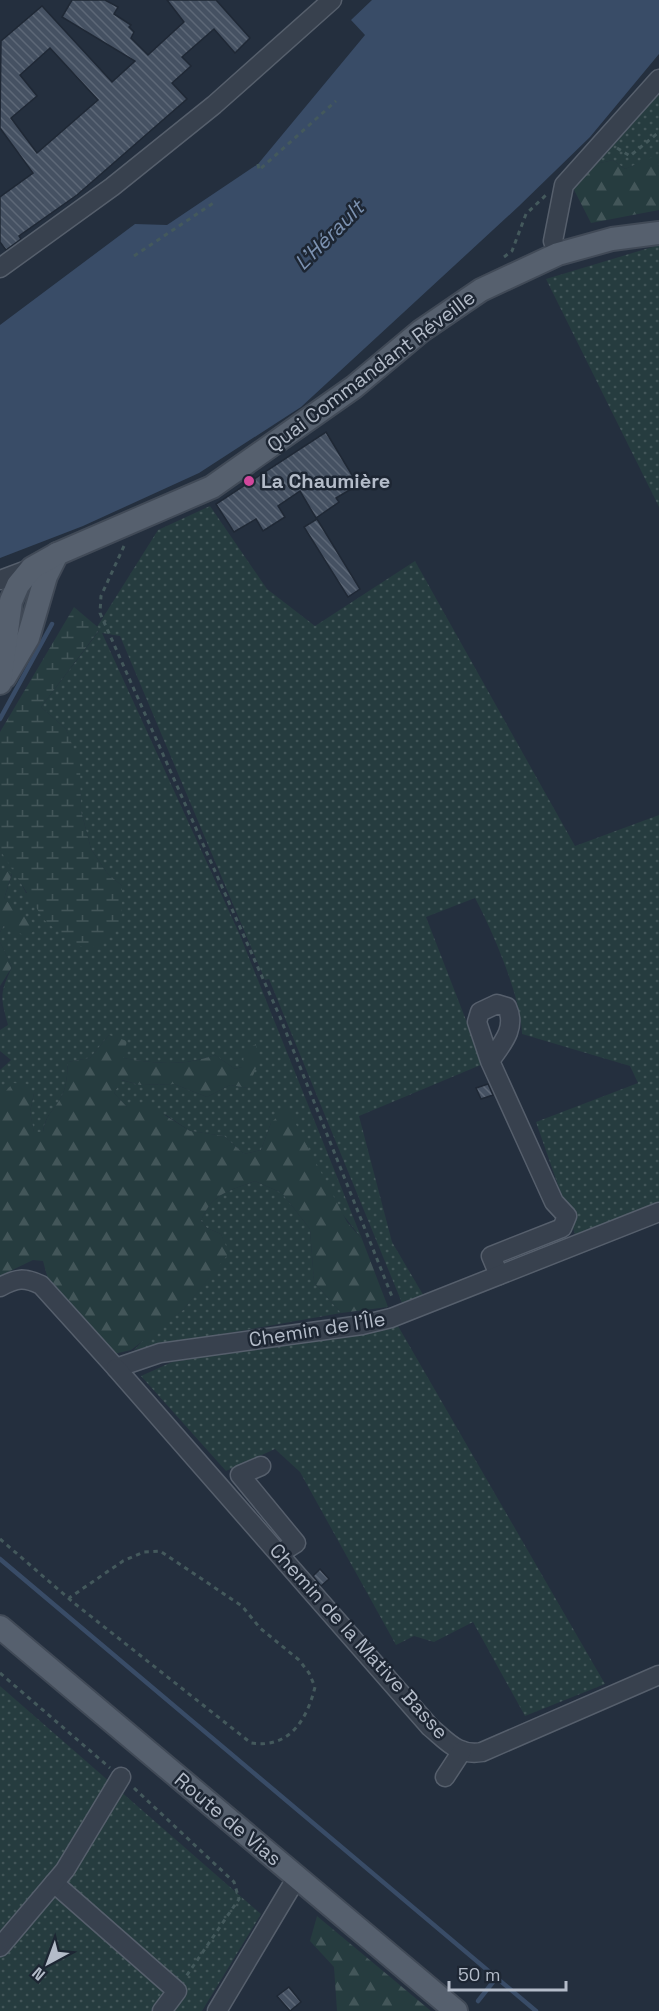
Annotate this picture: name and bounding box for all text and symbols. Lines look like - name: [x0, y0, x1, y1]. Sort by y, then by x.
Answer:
- water label: L'Hérault: [288, 193, 371, 276]
- street label: Quai Commandant Réveille: [262, 284, 480, 458]
- place label: La Chaumière: [261, 468, 390, 494]
- marker: La Chaumière: [242, 474, 256, 488]
- street label: Chemin de l'Île: [247, 1305, 387, 1353]
- street label: Chemin de la Mative Basse: [264, 1538, 454, 1744]
- street label: Route de Vias: [169, 1767, 287, 1871]
- north arrow: [18, 1933, 78, 1993]
- scale bar: [449, 1954, 566, 1992]
- text: N: [28, 1962, 49, 1985]
- text: 50 m: [458, 1963, 500, 1986]

